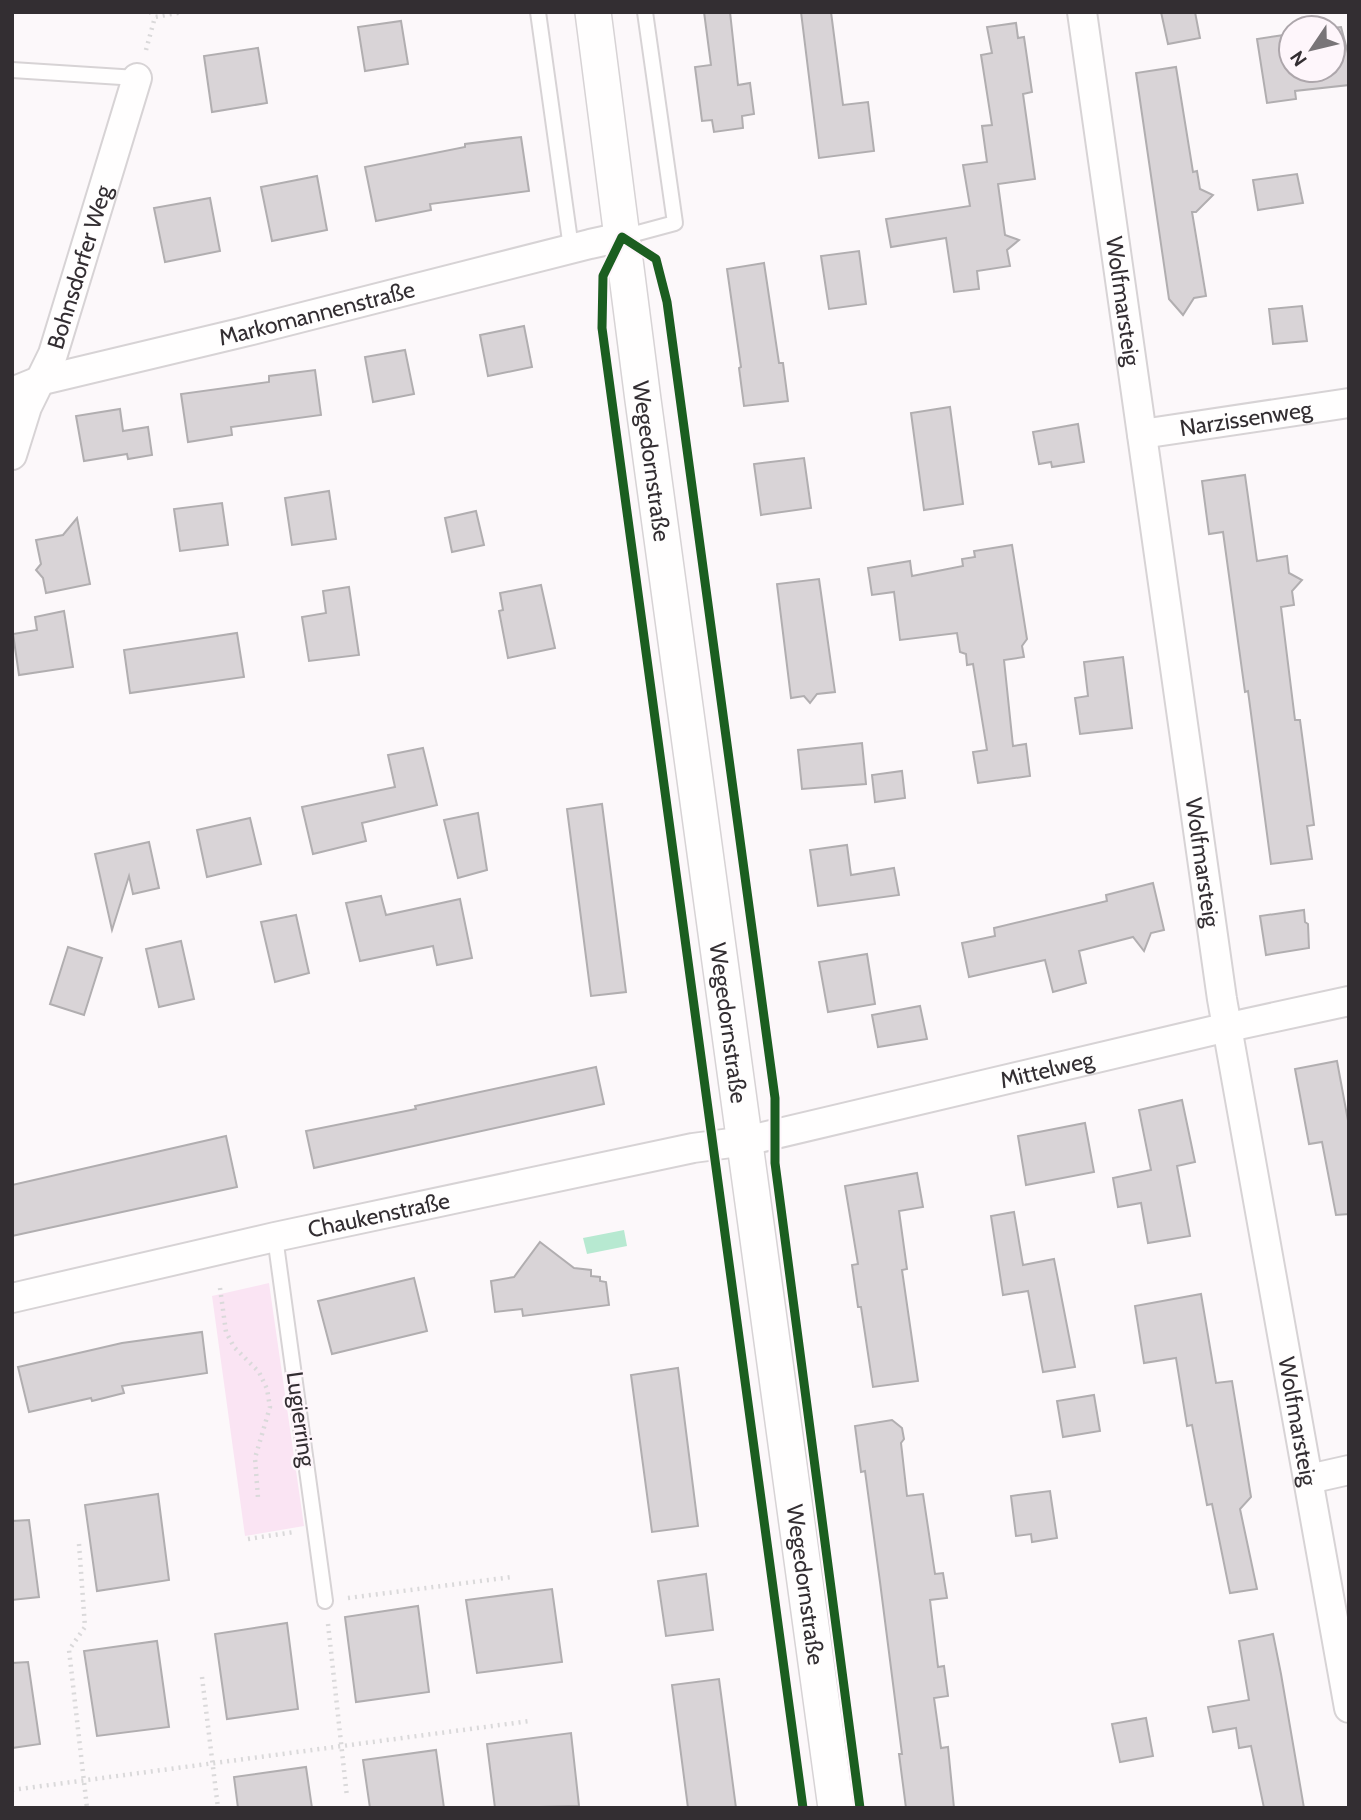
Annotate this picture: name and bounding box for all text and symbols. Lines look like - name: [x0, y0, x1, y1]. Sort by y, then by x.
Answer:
- north arrow: [1277, 14, 1347, 84]
- text: N: [1285, 46, 1312, 71]
- street label: Bohnsdorfer Weg: [41, 181, 118, 353]
- street label: Wolfmarsteig: [1100, 235, 1146, 368]
- street label: Markomannenstraße: [216, 275, 418, 352]
- street label: Wegedornstraße: [627, 379, 676, 544]
- street label: Narzissenweg: [1178, 395, 1314, 442]
- street label: Wolfmarsteig: [1180, 796, 1226, 930]
- street label: Wegedornstraße: [704, 941, 753, 1105]
- street label: Mittelweg: [997, 1045, 1097, 1094]
- street label: Chaukenstraße: [305, 1186, 453, 1244]
- street label: Wolfmarsteig: [1272, 1355, 1323, 1489]
- street label: Lugierring: [280, 1370, 322, 1469]
- street label: Wegedornstraße: [781, 1503, 830, 1667]

